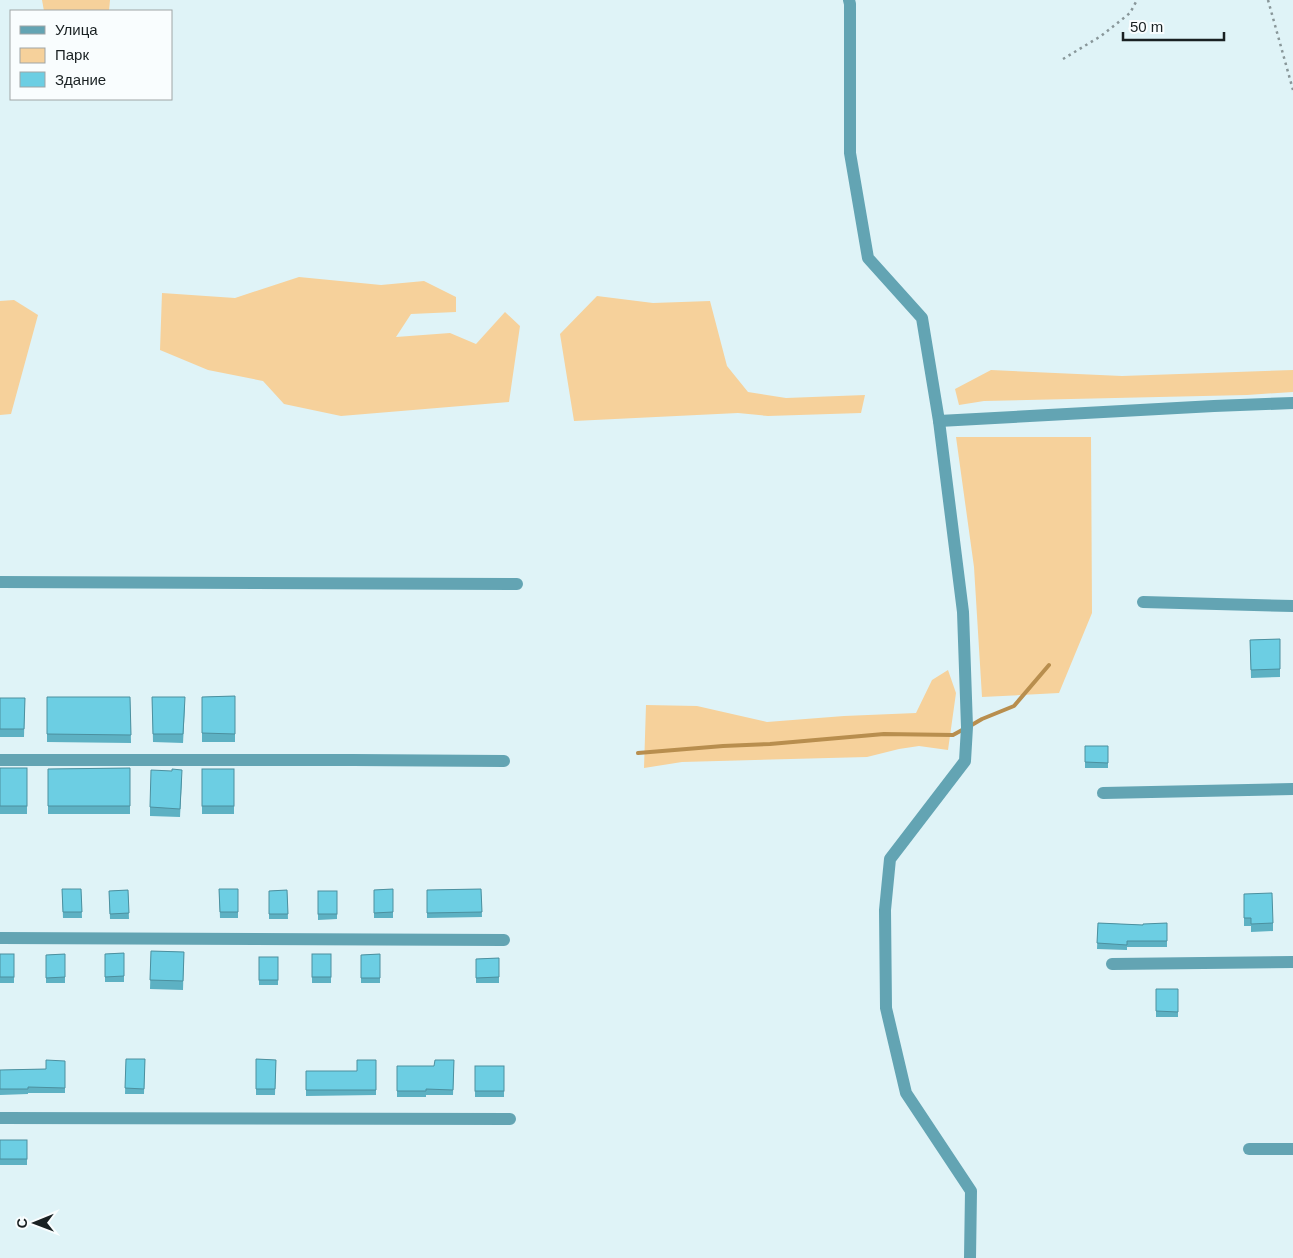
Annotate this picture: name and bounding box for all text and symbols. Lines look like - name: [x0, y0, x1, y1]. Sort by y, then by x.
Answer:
- legend: [10, 10, 172, 100]
- scale bar: [1123, 10, 1224, 42]
- text: 50 m: [1130, 18, 1163, 35]
- text: Улица: [55, 21, 98, 38]
- text: Парк: [55, 46, 89, 63]
- text: Здание: [55, 71, 106, 88]
- north arrow: [10, 1198, 60, 1248]
- text: С: [14, 1218, 30, 1228]

